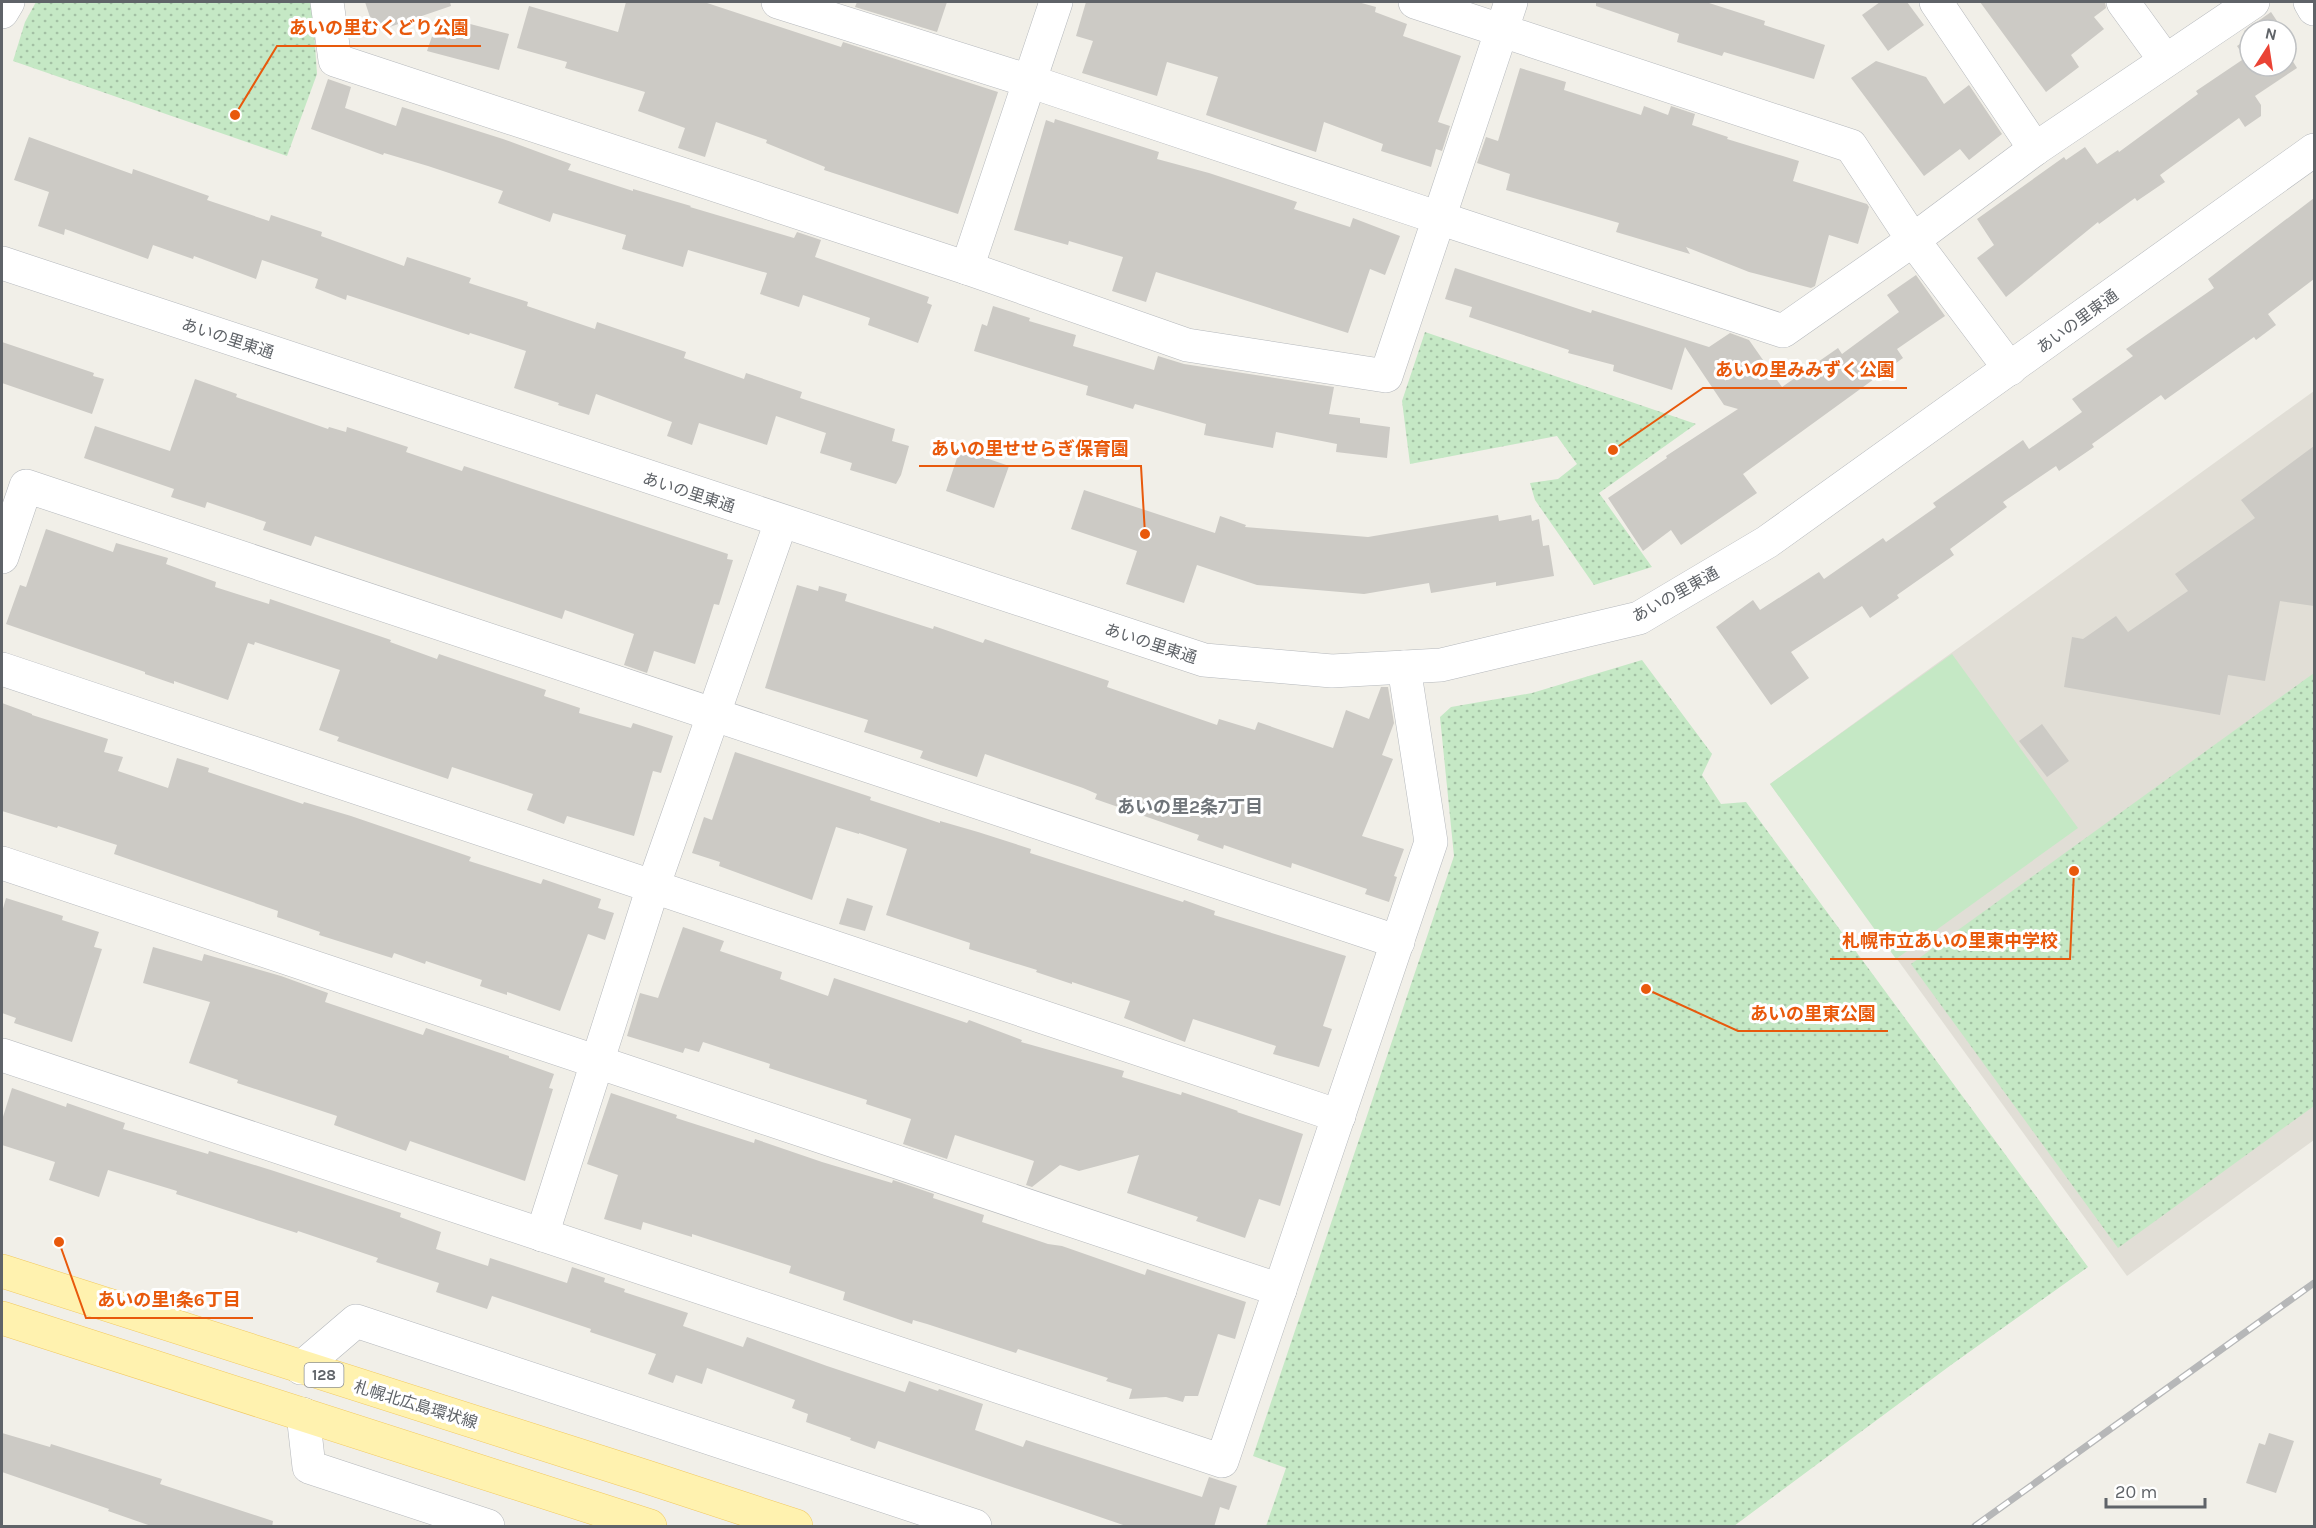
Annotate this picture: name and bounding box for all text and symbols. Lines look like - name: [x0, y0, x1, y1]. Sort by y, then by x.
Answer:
- callout: あいの里むくどり公園: [277, 10, 481, 46]
- text: あいの里むくどり公園: [289, 17, 469, 39]
- north arrow: [2238, 18, 2298, 78]
- text: N: [2263, 23, 2279, 44]
- street label: あいの里東通: [2033, 286, 2122, 357]
- street label: あいの里東通: [179, 315, 276, 362]
- callout: あいの里みみずく公園: [1703, 352, 1907, 388]
- text: あいの里みみずく公園: [1715, 359, 1895, 381]
- callout: あいの里せせらぎ保育園: [919, 430, 1141, 466]
- text: あいの里せせらぎ保育園: [931, 438, 1129, 460]
- street label: あいの里東通: [640, 469, 737, 516]
- street label: あいの里東通: [1629, 563, 1722, 626]
- street label: あいの里東通: [1102, 620, 1199, 667]
- district label: あいの里2条7丁目: [1117, 796, 1263, 818]
- callout: 札幌市立あいの里東中学校: [1830, 923, 2070, 959]
- text: 札幌市立あいの里東中学校: [1842, 930, 2058, 952]
- callout: あいの里東公園: [1738, 995, 1888, 1031]
- text: あいの里東公園: [1750, 1003, 1876, 1025]
- callout: あいの里1条6丁目: [86, 1282, 253, 1318]
- text: あいの里1条6丁目: [97, 1289, 241, 1311]
- road number: 128: [304, 1363, 344, 1387]
- street label: 札幌北広島環状線: [352, 1377, 480, 1432]
- scale bar: [2106, 1471, 2205, 1509]
- text: 20 m: [2115, 1481, 2157, 1503]

